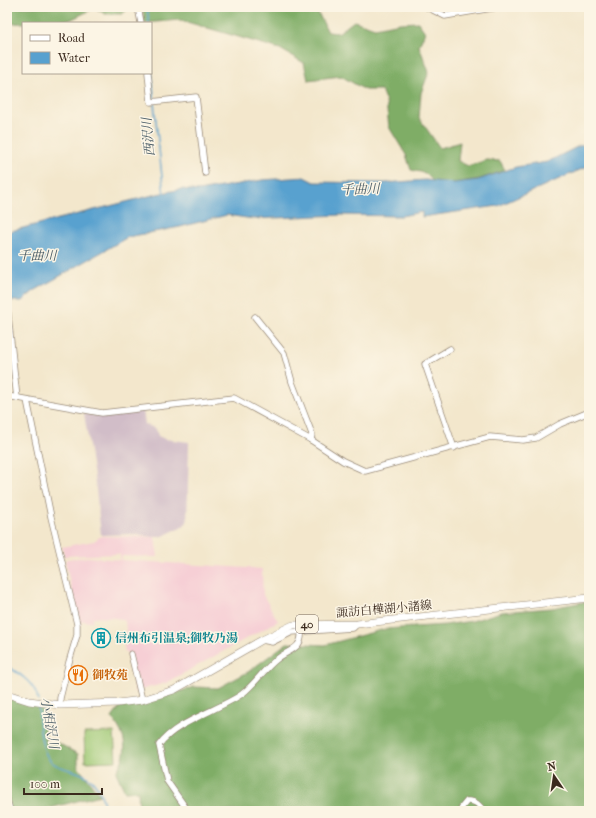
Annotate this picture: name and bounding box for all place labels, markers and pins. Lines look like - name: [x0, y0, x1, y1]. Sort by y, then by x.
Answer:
- building icon: 信州布引温泉;御牧乃湯: [90, 627, 112, 649]
- place label: 信州布引温泉;御牧乃湯: [115, 631, 238, 645]
- restaurant icon: 御牧苑: [67, 664, 89, 686]
- place label: 御牧苑: [92, 668, 128, 682]

